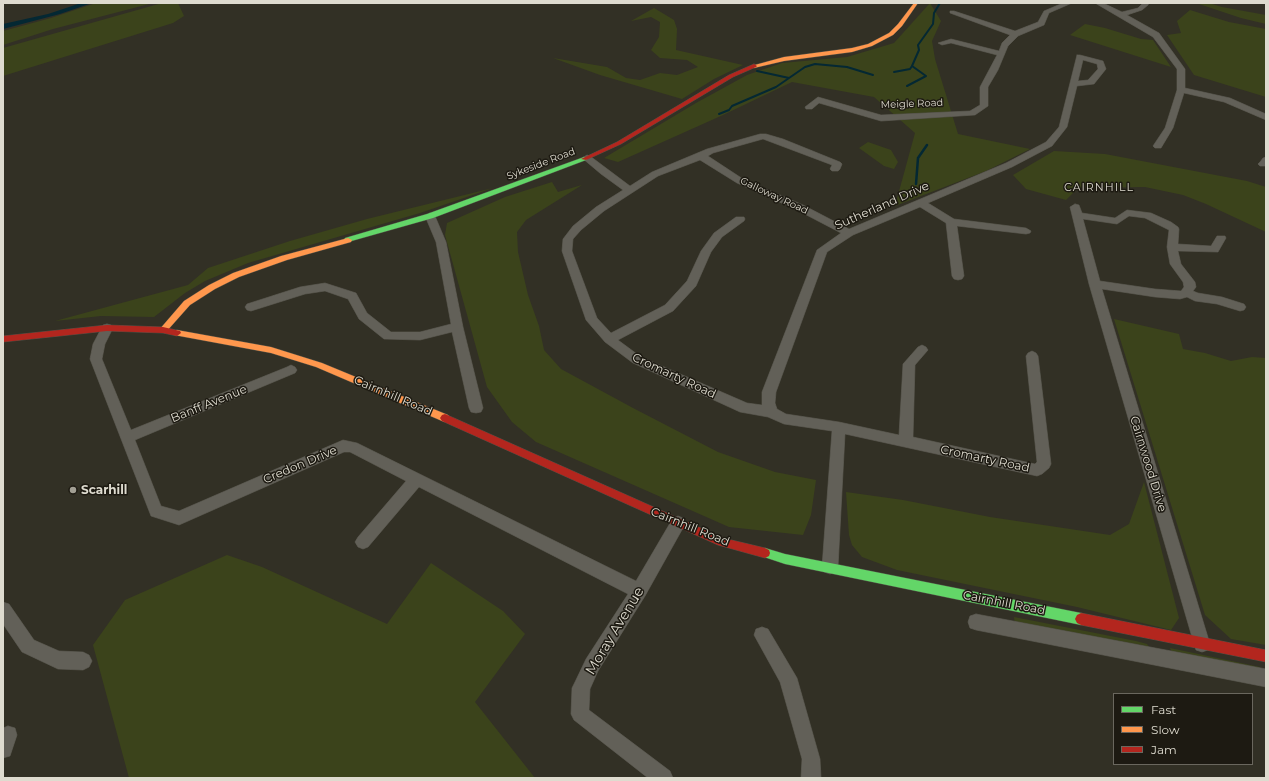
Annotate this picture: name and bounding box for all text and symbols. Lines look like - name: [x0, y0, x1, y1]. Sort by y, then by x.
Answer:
- street label: Meigle Road: [880, 97, 944, 111]
- street label: Sykeside Road: [505, 145, 577, 183]
- street label: Galloway Road: [738, 175, 810, 217]
- street label: Sutherland Drive: [833, 179, 931, 233]
- district label: CAIRNHILL: [1064, 181, 1134, 195]
- street label: Cromarty Road: [630, 350, 718, 402]
- street label: Cairnhill Road: [352, 373, 434, 419]
- street label: Banff Avenue: [169, 382, 249, 426]
- street label: Cairnwood Drive: [1127, 414, 1169, 514]
- street label: Credon Drive: [261, 443, 339, 487]
- street label: Cromarty Road: [939, 443, 1031, 475]
- place label: Scarhill: [81, 483, 127, 497]
- marker: Scarhill: [68, 485, 78, 495]
- street label: Cairnhill Road: [648, 505, 732, 549]
- street label: Moray Avenue: [582, 584, 648, 678]
- street label: Cairnhill Road: [961, 588, 1047, 618]
- legend: [1113, 693, 1253, 765]
- text: Fast: [1151, 702, 1176, 717]
- text: Slow: [1151, 722, 1180, 737]
- text: Jam: [1151, 742, 1177, 757]

